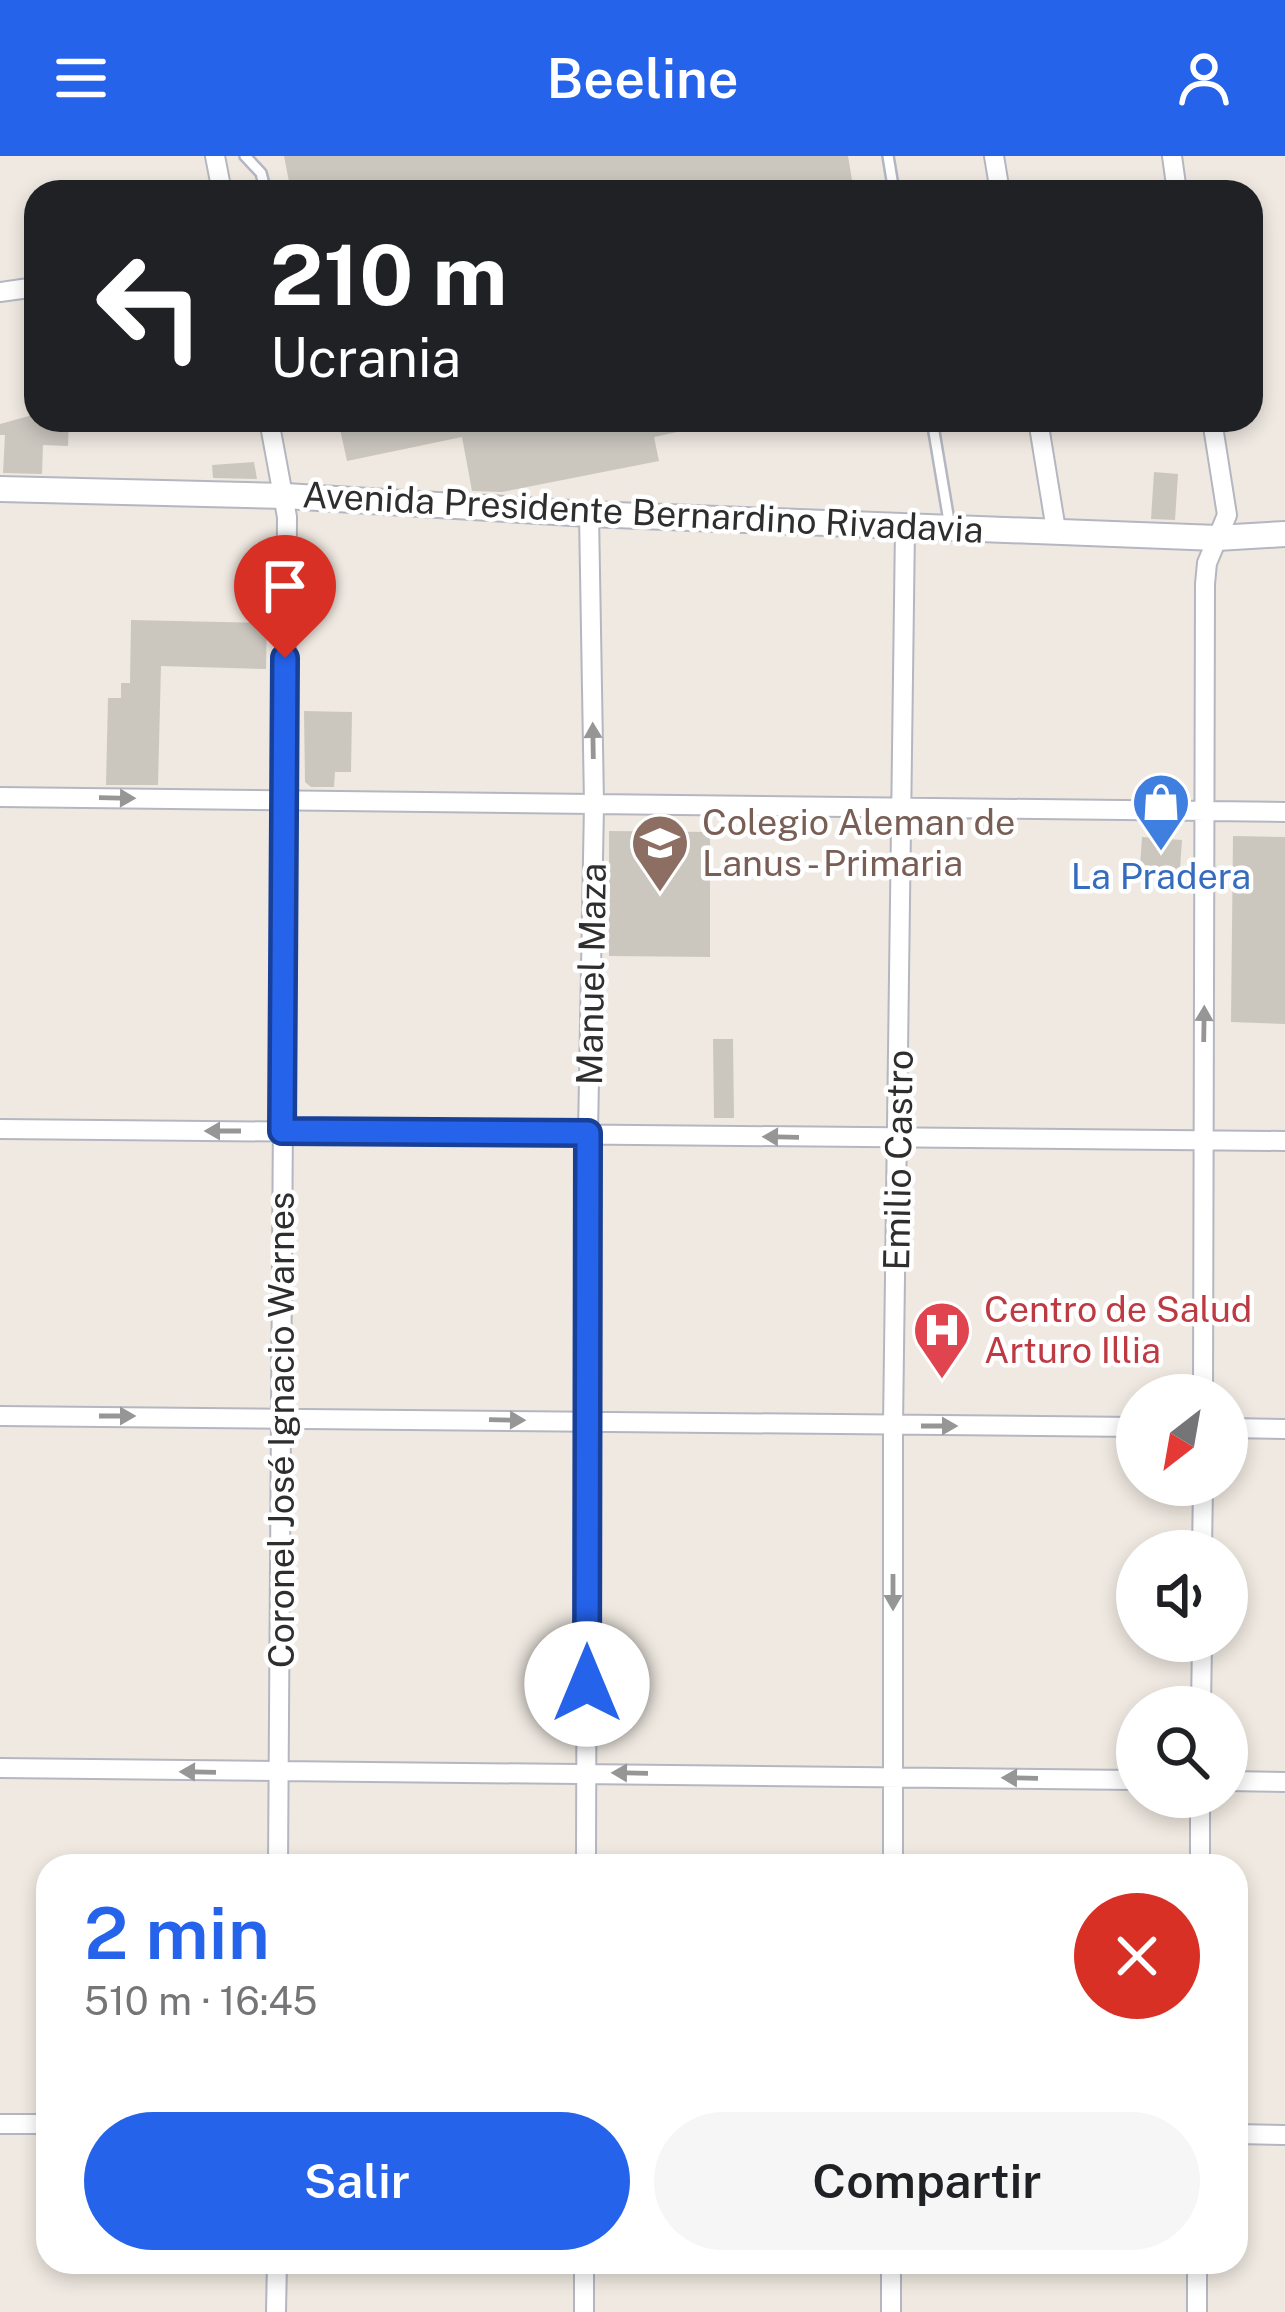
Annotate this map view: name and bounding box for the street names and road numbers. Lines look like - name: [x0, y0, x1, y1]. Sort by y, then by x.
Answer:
- street label: Avenida Presidente Bernardino Rivadavia: [301, 473, 985, 551]
- street label: Manuel Maza: [568, 862, 614, 1086]
- street label: Emilio Castro: [875, 1049, 921, 1271]
- street label: Coronel José Ignacio Warnes: [260, 1192, 302, 1668]

